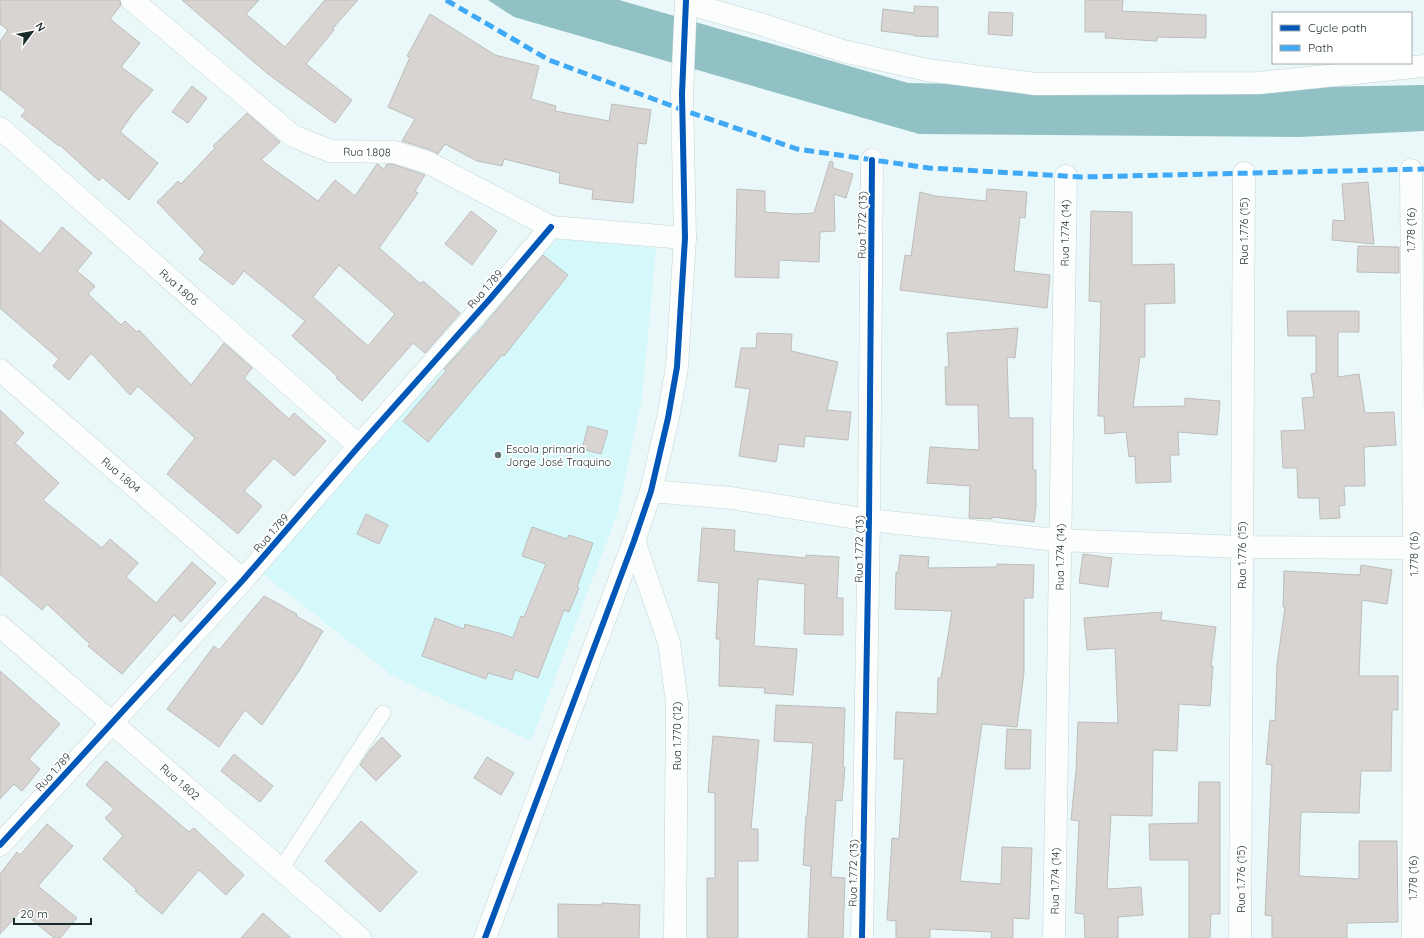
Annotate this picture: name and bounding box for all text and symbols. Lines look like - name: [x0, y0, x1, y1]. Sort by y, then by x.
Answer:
- north arrow: [12, 12, 52, 52]
- legend: [1272, 12, 1412, 64]
- text: N: [32, 20, 49, 34]
- text: Cycle path: [1308, 20, 1367, 35]
- text: Path: [1308, 40, 1333, 55]
- street label: Rua 1.808: [343, 145, 391, 159]
- street label: Rua 1.772 (13): [854, 191, 870, 259]
- street label: Rua 1.776 (15): [1237, 197, 1251, 265]
- street label: Rua 1.774 (14): [1057, 199, 1073, 267]
- street label: 1.778 (16): [1404, 208, 1418, 252]
- street label: Rua 1.806: [157, 266, 201, 308]
- street label: Rua 1.789: [464, 267, 506, 311]
- place label: Escola primaria Jorge José Traquino: [506, 442, 612, 469]
- marker: Escola primaria Jorge José Traquino: [493, 450, 503, 460]
- street label: Rua 1.804: [98, 454, 144, 496]
- street label: Rua 1.789: [250, 511, 292, 555]
- street label: Rua 1.772 (13): [851, 515, 867, 583]
- street label: Rua 1.776 (15): [1235, 521, 1249, 589]
- street label: Rua 1.774 (14): [1052, 523, 1068, 591]
- street label: 1.778 (16): [1407, 532, 1421, 576]
- street label: Rua 1.770 (12): [670, 702, 684, 770]
- street label: Rua 1.789: [32, 750, 74, 794]
- street label: Rua 1.802: [157, 761, 203, 803]
- street label: Rua 1.772 (13): [845, 839, 861, 907]
- street label: Rua 1.776 (15): [1234, 845, 1248, 913]
- street label: Rua 1.774 (14): [1047, 847, 1063, 915]
- street label: 1.778 (16): [1406, 856, 1420, 900]
- scale bar: [14, 900, 91, 926]
- text: 20 m: [20, 906, 48, 921]

